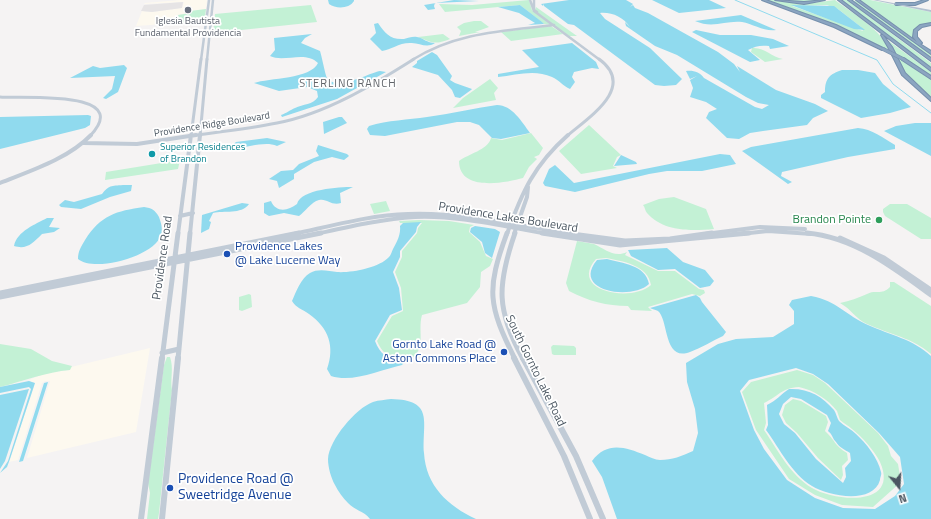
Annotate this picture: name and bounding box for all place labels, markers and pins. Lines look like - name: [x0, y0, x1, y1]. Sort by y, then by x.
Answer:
- marker: Iglesia Bautista Fundamental Providencia: [183, 5, 193, 15]
- place label: Iglesia Bautista Fundamental Providencia: [135, 16, 241, 40]
- place label: Superior Residences of Brandon: [160, 142, 245, 166]
- marker: Superior Residences of Brandon: [147, 149, 157, 159]
- place label: Brandon Pointe: [793, 213, 871, 227]
- marker: Brandon Pointe: [874, 215, 884, 225]
- place label: Providence Lakes @ Lake Lucerne Way: [235, 240, 340, 268]
- marker: Providence Lakes @ Lake Lucerne Way: [222, 249, 232, 259]
- place label: Gornto Lake Road @ Aston Commons Place: [383, 338, 496, 366]
- marker: Gornto Lake Road @ Aston Commons Place: [499, 347, 509, 357]
- place label: Providence Road @ Sweetridge Avenue: [178, 472, 293, 504]
- marker: Providence Road @ Sweetridge Avenue: [165, 483, 175, 493]

